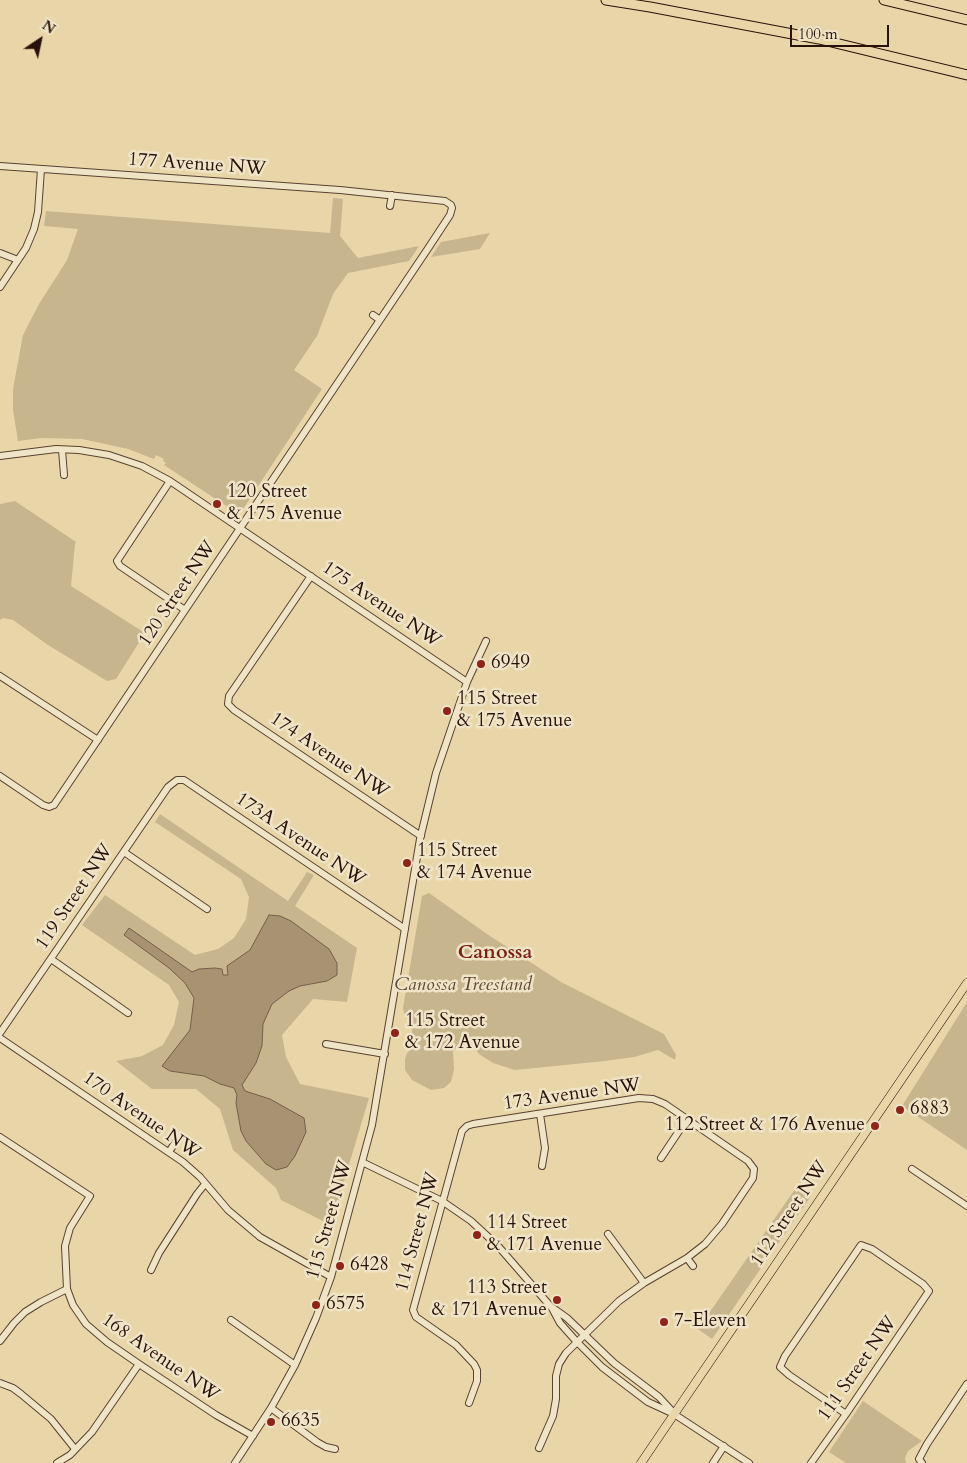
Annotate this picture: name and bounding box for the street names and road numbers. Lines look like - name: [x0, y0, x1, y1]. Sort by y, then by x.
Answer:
- street label: 177 Avenue NW: [127, 149, 267, 181]
- street label: 120 Street NW: [134, 537, 222, 651]
- street label: 175 Avenue NW: [317, 557, 445, 653]
- street label: 174 Avenue NW: [265, 708, 393, 804]
- street label: 173A Avenue NW: [231, 788, 369, 892]
- street label: 119 Street NW: [31, 840, 119, 954]
- street label: 170 Avenue NW: [78, 1067, 204, 1165]
- street label: 173 Avenue NW: [502, 1074, 642, 1116]
- street label: 112 Street NW: [746, 1157, 834, 1271]
- street label: 115 Street NW: [302, 1158, 358, 1282]
- street label: 114 Street NW: [391, 1170, 445, 1294]
- street label: 168 Avenue NW: [97, 1309, 223, 1407]
- street label: 111 Street NW: [814, 1312, 902, 1426]

